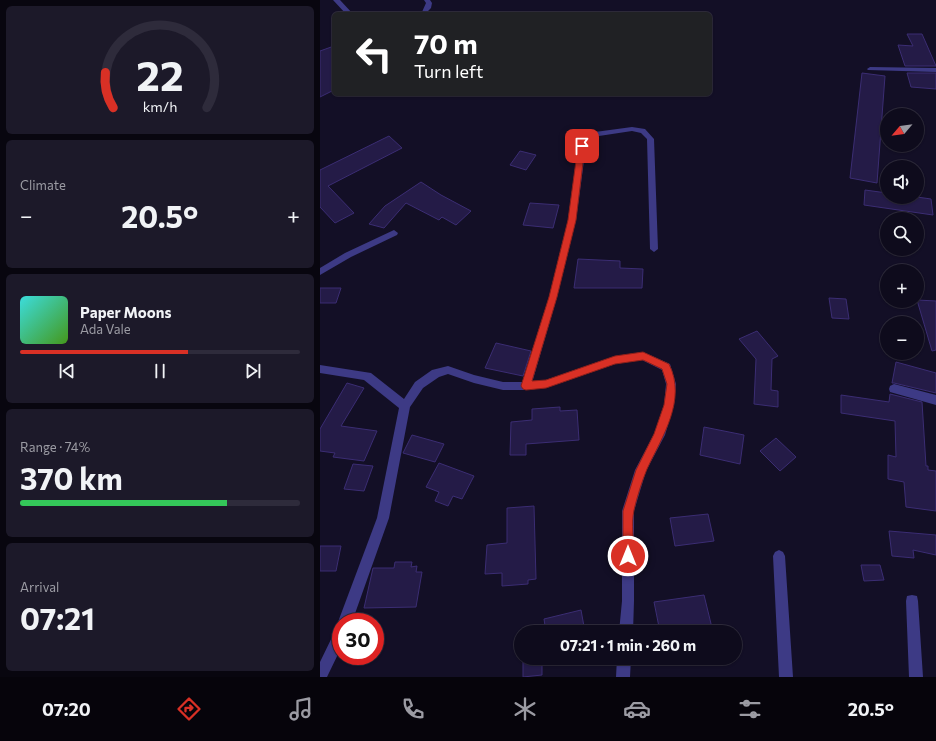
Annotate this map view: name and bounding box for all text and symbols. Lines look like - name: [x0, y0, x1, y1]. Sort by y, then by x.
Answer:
- text: 70 m: [414, 26, 478, 60]
- icon: left: [348, 28, 400, 80]
- text: 22: [136, 49, 184, 100]
- text: Turn left: [414, 60, 483, 82]
- text: km/h: [143, 97, 177, 115]
- north arrow: [880, 108, 924, 152]
- map controls: [880, 108, 924, 360]
- pin: [565, 129, 599, 163]
- icon: arrive: [571, 135, 593, 157]
- button: sound: [880, 160, 924, 204]
- text: Climate: [20, 177, 66, 193]
- text: 20.5°: [121, 197, 198, 234]
- text: −: [20, 202, 33, 229]
- text: +: [287, 202, 300, 229]
- button: search: [880, 212, 924, 256]
- button: +: [880, 264, 924, 308]
- text: Paper Moons: [80, 303, 171, 321]
- button: −: [880, 316, 924, 360]
- text: Ada Vale: [80, 321, 131, 337]
- icon: previous: [56, 360, 78, 382]
- icon: pause: [149, 360, 171, 382]
- icon: next: [242, 360, 264, 382]
- text: Range · 74%: [20, 439, 90, 455]
- text: 370 km: [20, 459, 123, 496]
- position arrow: [607, 535, 649, 577]
- text: Arrival: [20, 579, 59, 595]
- text: 07:21: [20, 599, 95, 636]
- speed limit sign: 30: [332, 613, 384, 665]
- text: 07:21 · 1 min · 260 m: [560, 636, 696, 654]
- icon: directions: [175, 695, 203, 723]
- icon: music: [287, 695, 315, 723]
- icon: phone: [399, 695, 427, 723]
- icon: climate: [511, 695, 539, 723]
- icon: car: [623, 695, 651, 723]
- icon: filters: [736, 695, 764, 723]
- text: 07:20: [42, 698, 91, 720]
- text: 20.5°: [848, 698, 894, 720]

